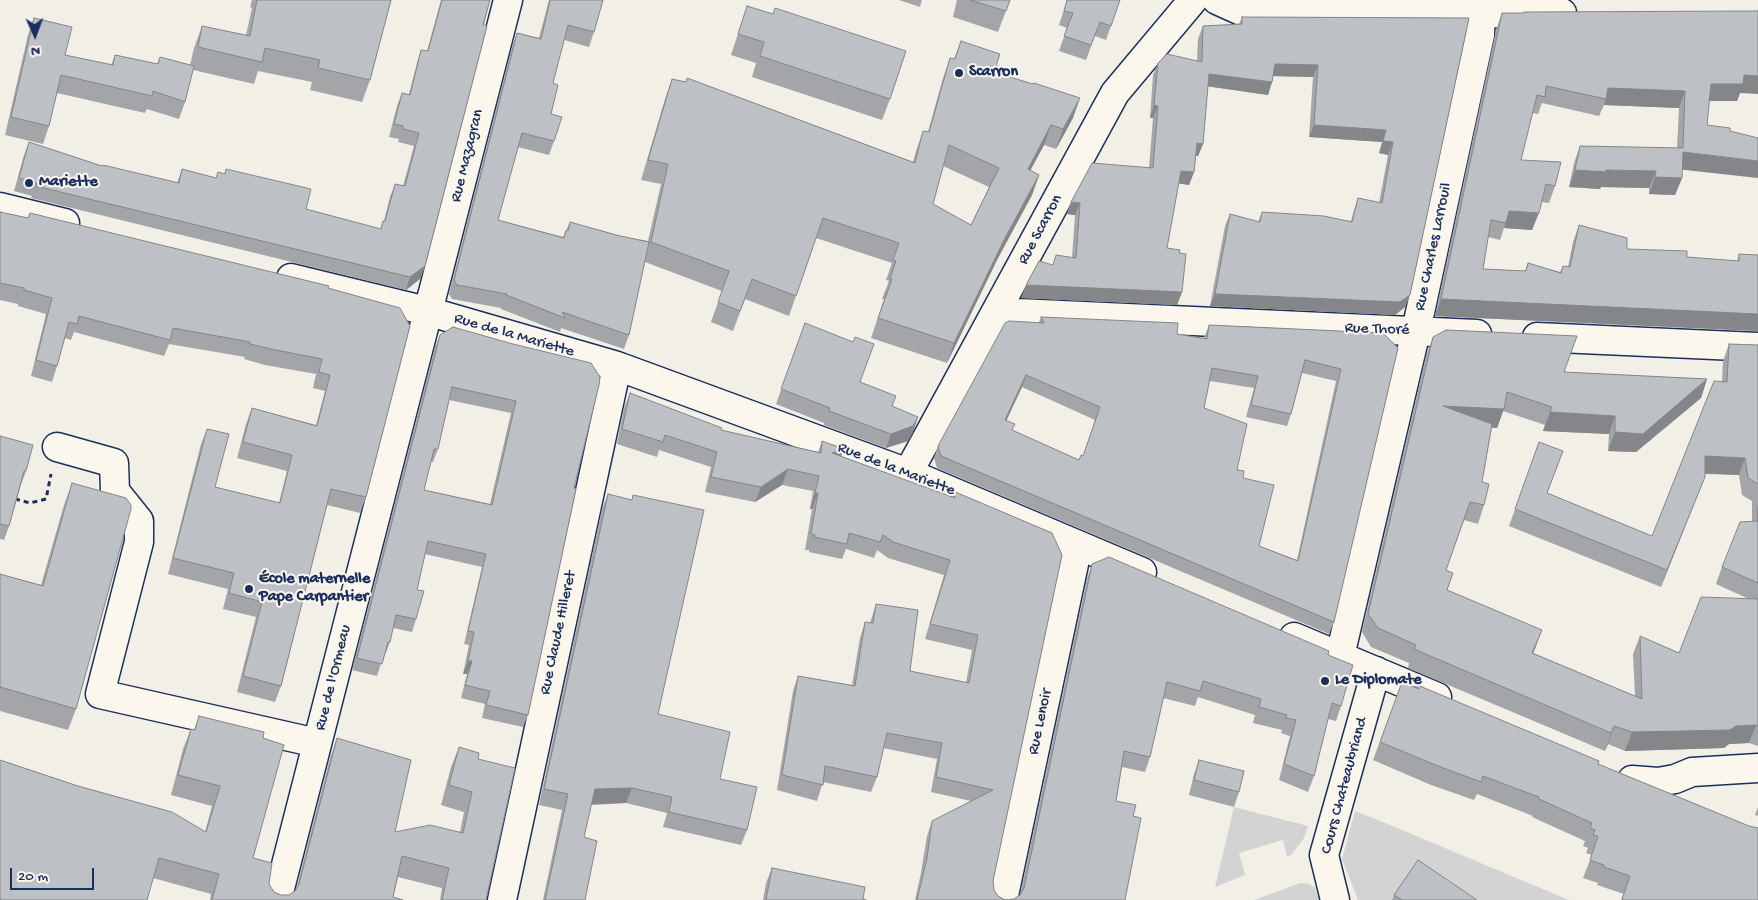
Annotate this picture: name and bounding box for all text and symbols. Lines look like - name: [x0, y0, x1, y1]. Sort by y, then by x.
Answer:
- north arrow: [10, 10, 60, 60]
- text: N: [31, 42, 40, 59]
- place label: Scarron: [969, 63, 1018, 83]
- marker: Scarron: [953, 67, 965, 79]
- street label: Rue Mazagran: [447, 108, 489, 204]
- place label: Mariette: [39, 173, 98, 193]
- marker: Mariette: [23, 177, 35, 189]
- street label: Rue Charles Larrouil: [1411, 181, 1457, 313]
- street label: Rue Scarron: [1014, 192, 1068, 268]
- street label: Rue de la Mariette: [452, 310, 576, 362]
- street label: Rue Thoré: [1344, 319, 1410, 341]
- street label: Rue de la Mariette: [835, 439, 957, 501]
- street label: Rue Claude Hilleret: [536, 569, 582, 697]
- place label: École maternelle Pape Carpantier: [259, 570, 370, 608]
- marker: École maternelle Pape Carpantier: [243, 583, 255, 595]
- street label: Rue de l'Ormeau: [312, 623, 356, 733]
- place label: Le Diplomate: [1335, 671, 1422, 691]
- marker: Le Diplomate: [1319, 675, 1331, 687]
- street label: Rue Lenoir: [1025, 687, 1057, 757]
- street label: Cours Chateaubriand: [1318, 716, 1372, 856]
- scale bar: [12, 858, 96, 890]
- text: 20 m: [18, 868, 48, 886]

